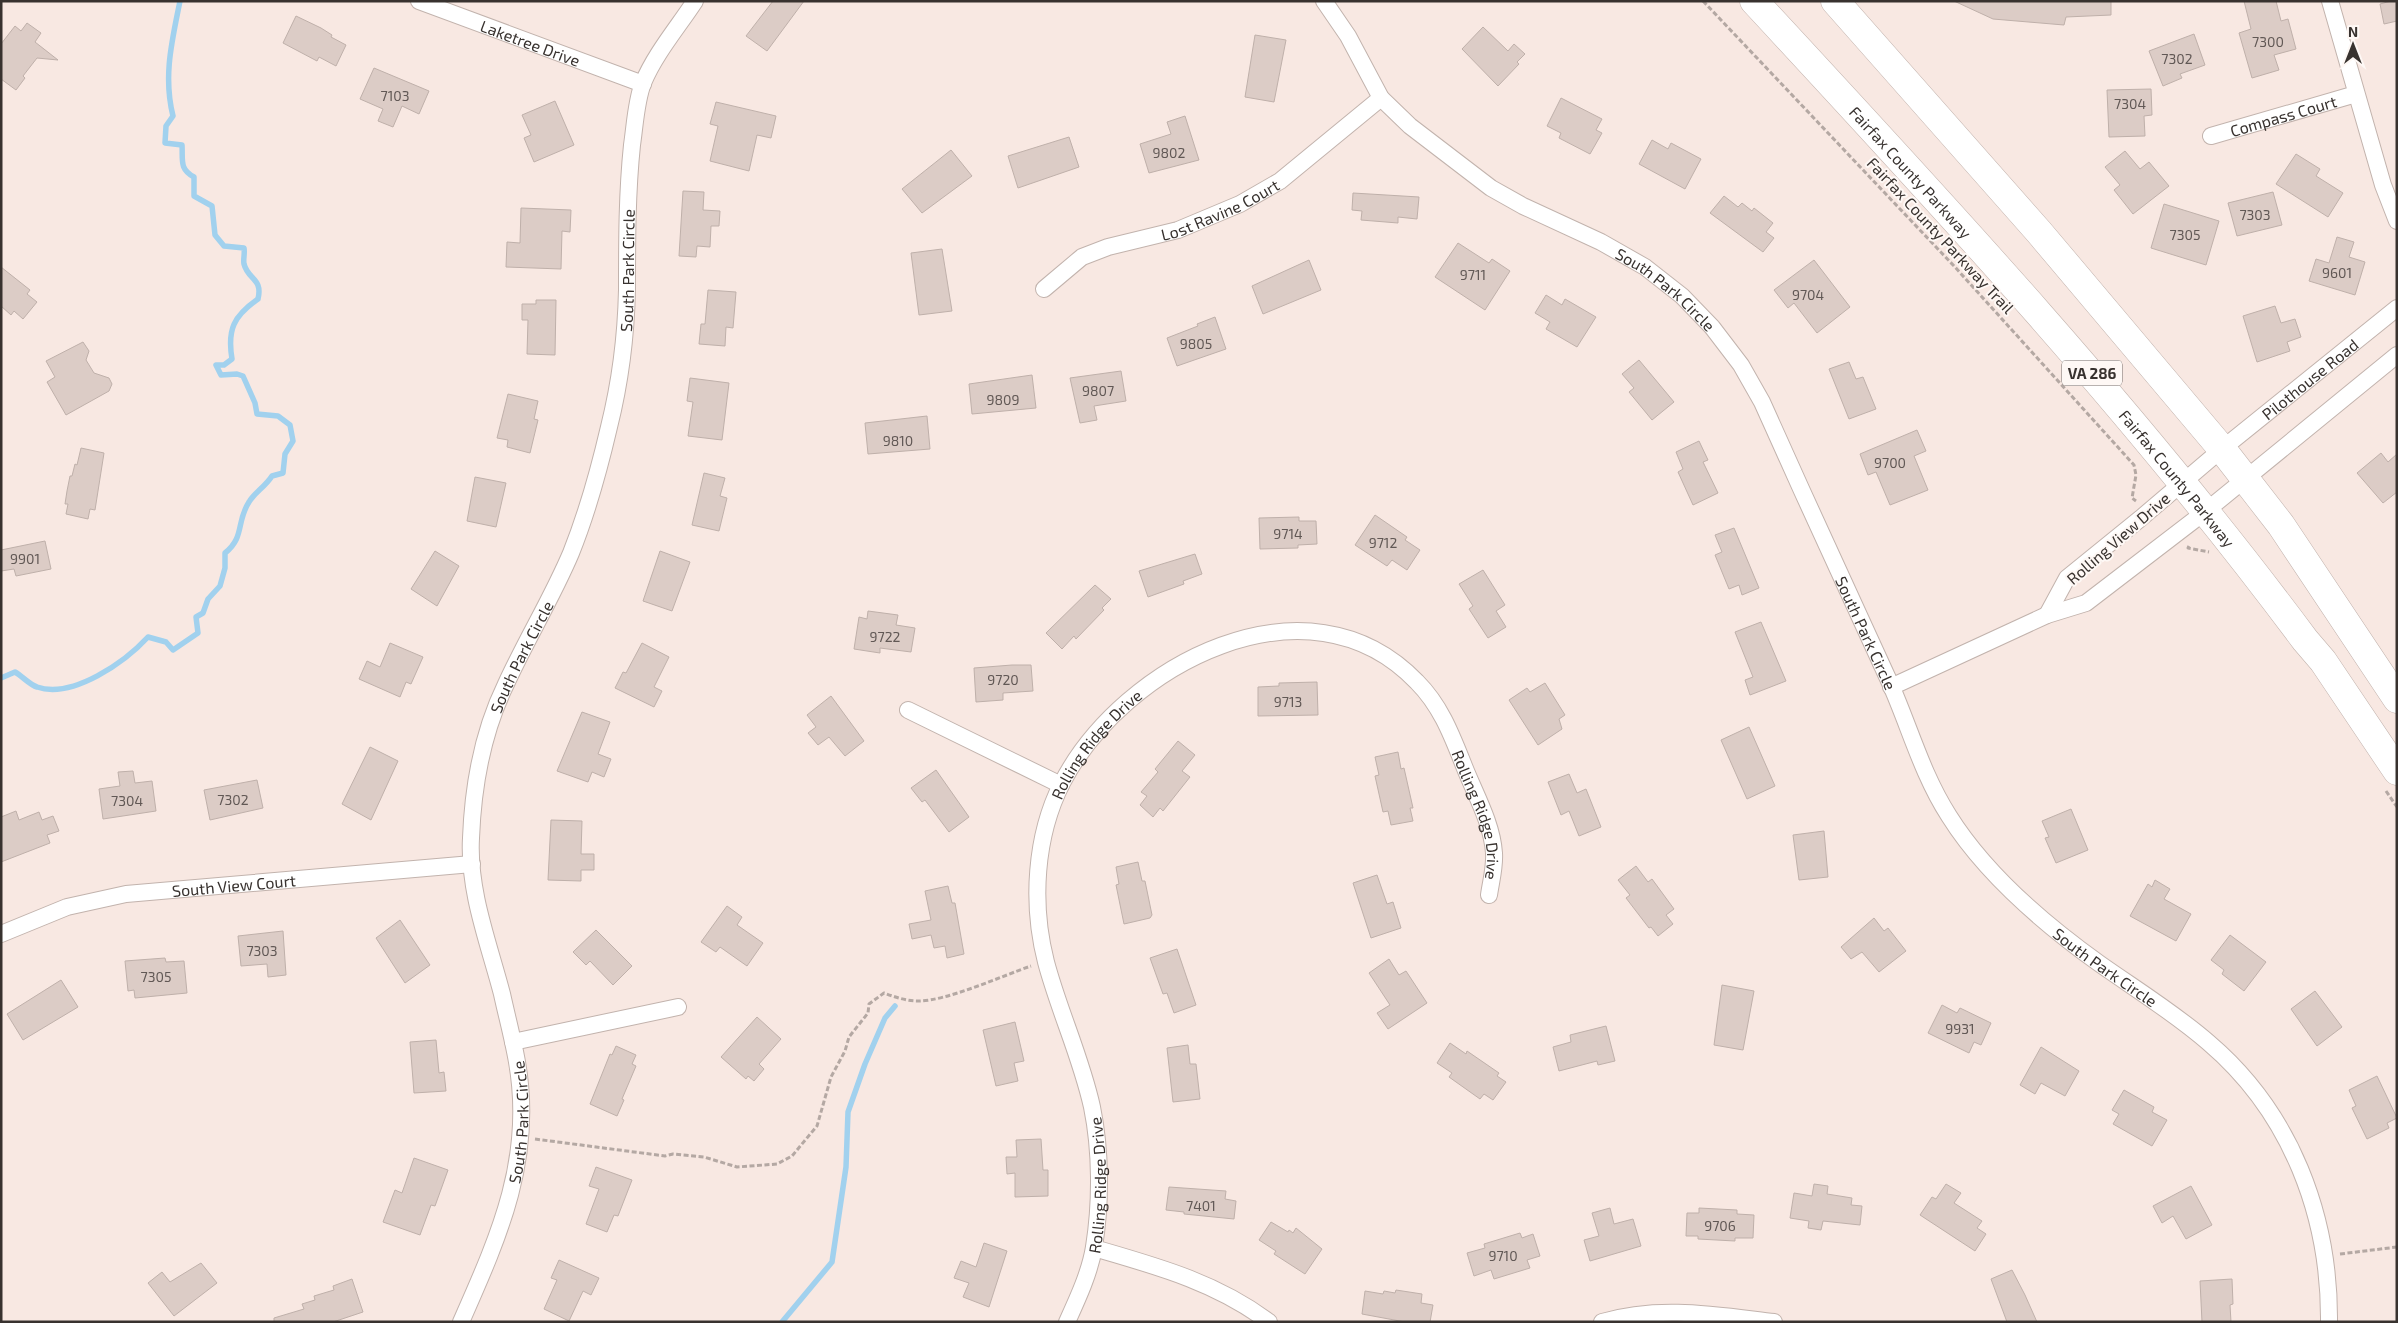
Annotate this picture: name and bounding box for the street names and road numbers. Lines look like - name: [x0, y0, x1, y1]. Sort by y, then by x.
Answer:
- street label: Laketree Drive: [478, 15, 583, 69]
- street label: Compass Court: [2228, 91, 2339, 140]
- street label: Fairfax County Parkway: [1846, 102, 1976, 242]
- street label: Fairfax County Parkway Trail: [1864, 153, 2018, 317]
- street label: Lost Ravine Court: [1159, 174, 1282, 243]
- street label: South Park Circle: [615, 209, 637, 333]
- street label: South Park Circle: [1613, 243, 1720, 334]
- street label: Pilothouse Road: [2257, 334, 2361, 423]
- road number: VA 286: [2062, 360, 2122, 386]
- street label: Fairfax County Parkway: [2116, 405, 2240, 551]
- street label: Rolling View Drive: [2063, 488, 2173, 588]
- street label: South Park Circle: [1833, 573, 1901, 692]
- street label: South Park Circle: [485, 597, 556, 715]
- street label: Rolling Ridge Drive: [1046, 685, 1145, 802]
- street label: Rolling Ridge Drive: [1449, 747, 1504, 881]
- street label: South View Court: [171, 870, 297, 899]
- street label: South Park Circle: [2050, 923, 2161, 1010]
- street label: South Park Circle: [504, 1060, 531, 1185]
- street label: Rolling Ridge Drive: [1084, 1116, 1109, 1255]

